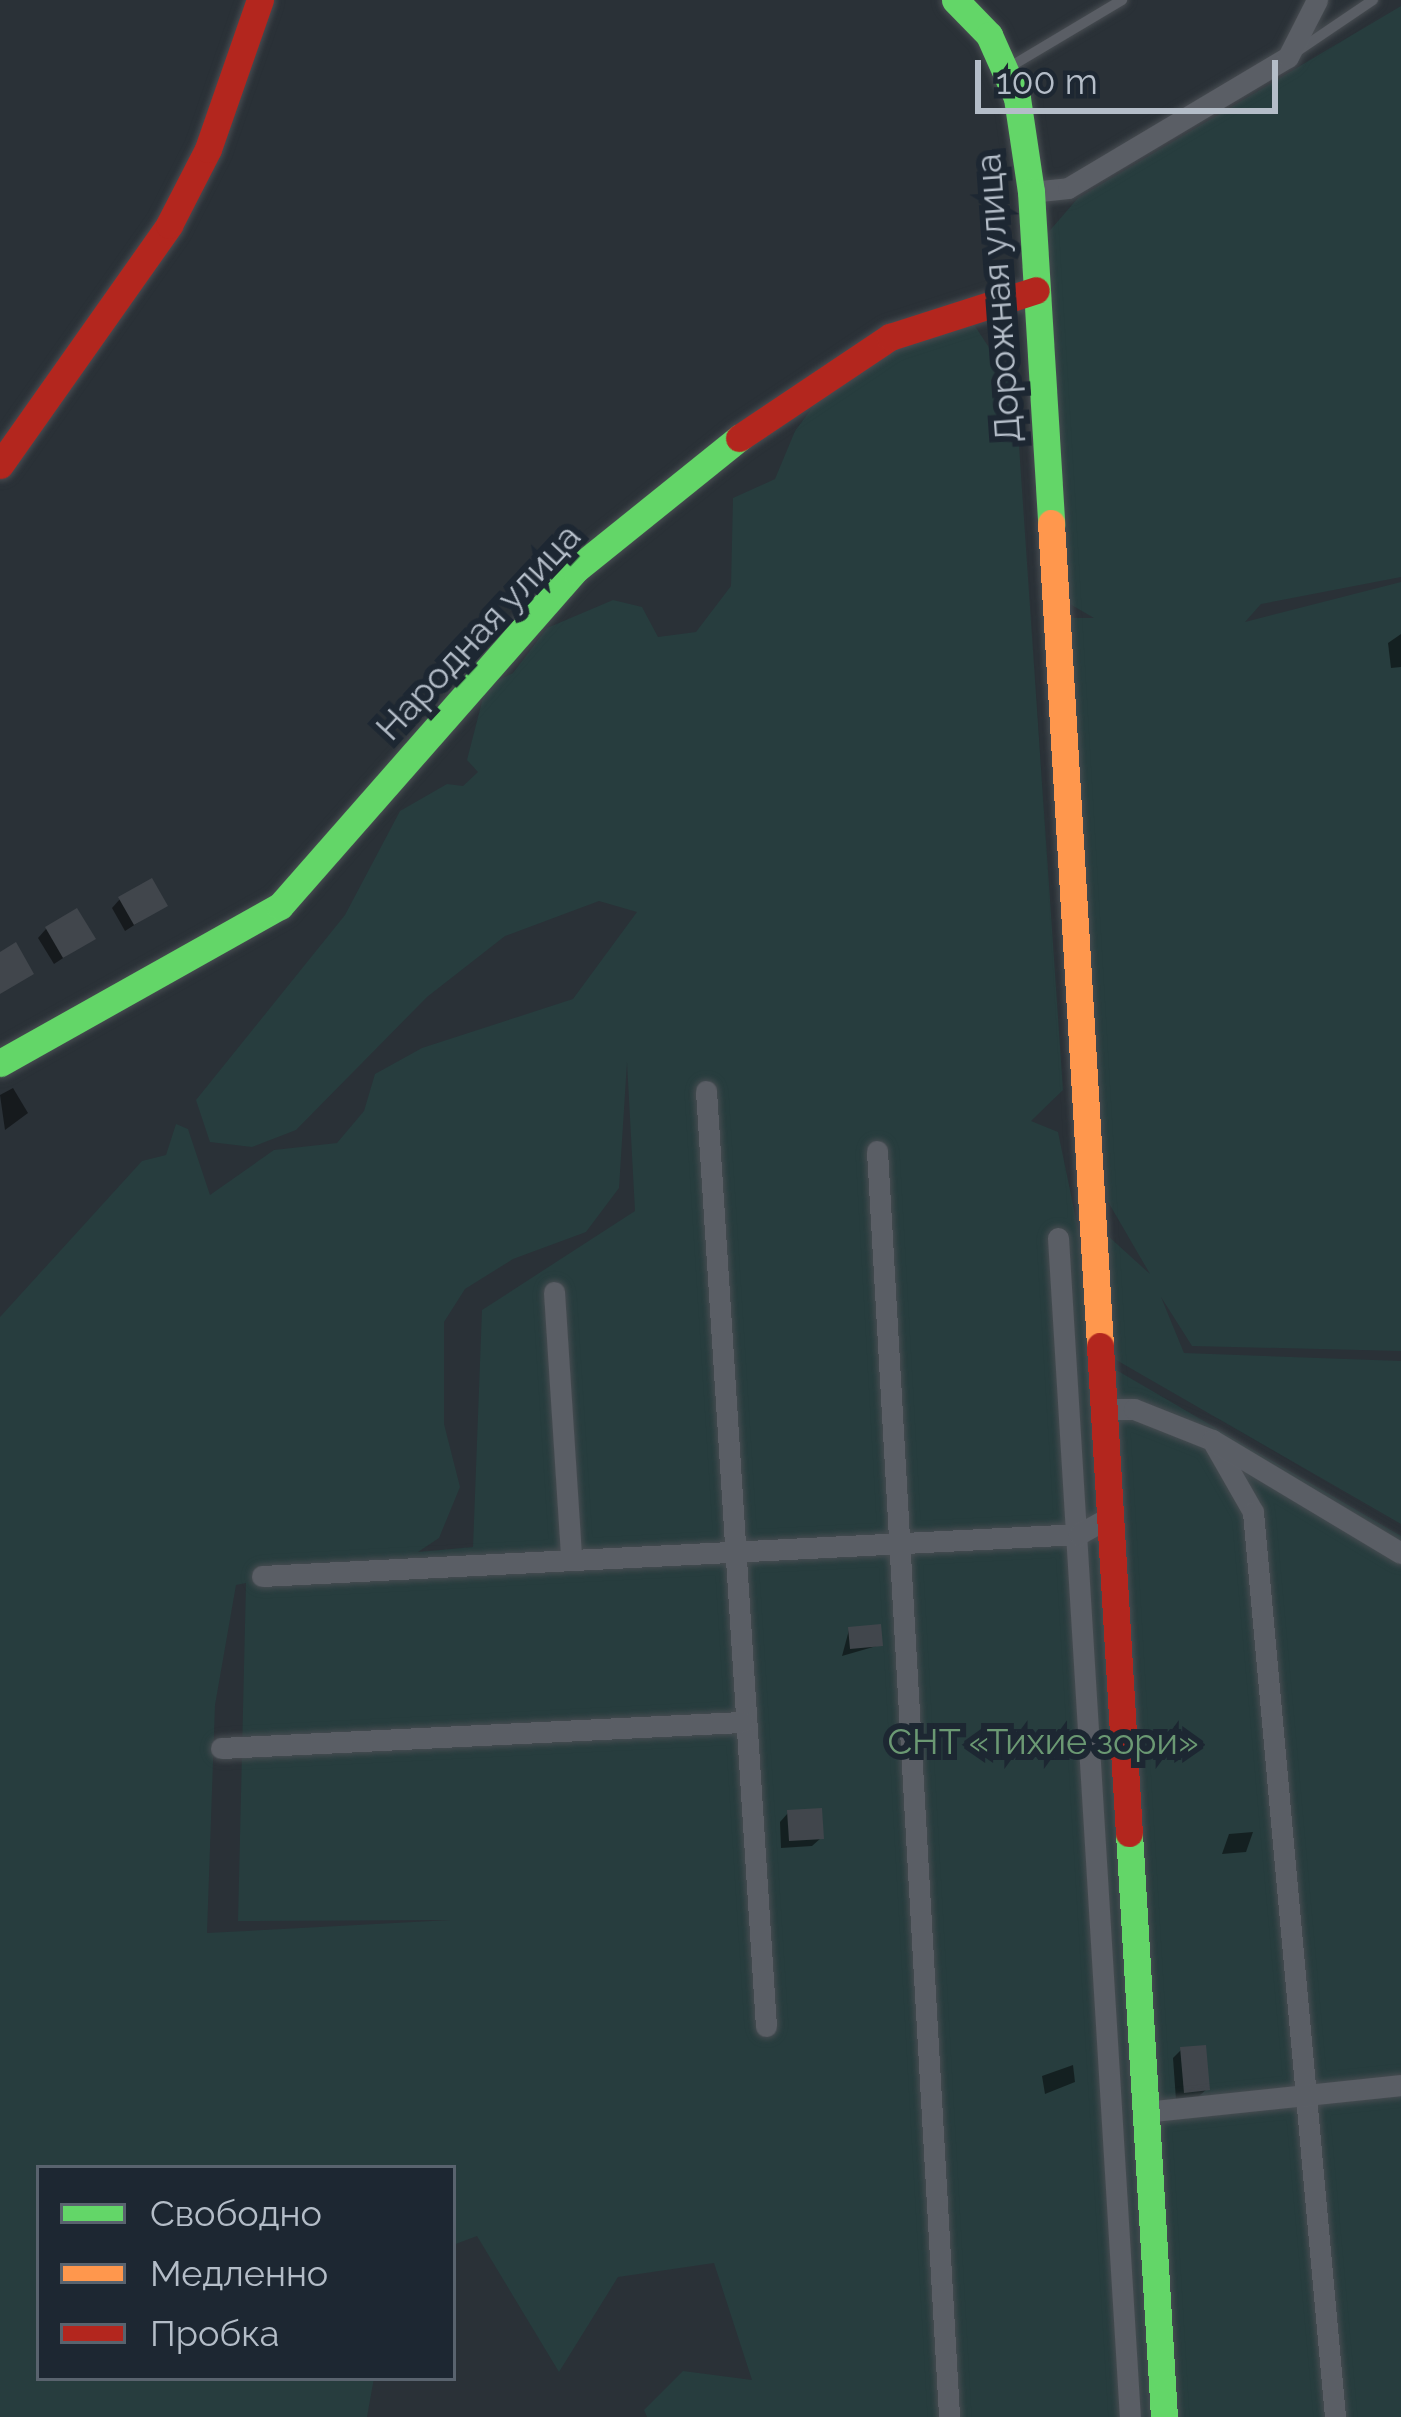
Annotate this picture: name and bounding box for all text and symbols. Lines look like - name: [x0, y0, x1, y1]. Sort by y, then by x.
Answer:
- scale bar: [981, 36, 1284, 110]
- text: 100 m: [996, 60, 1098, 102]
- street label: Дорожная улица: [966, 151, 1030, 445]
- street label: Народная улица: [366, 515, 590, 749]
- park label: СНТ «Тихие зори»: [887, 1720, 1199, 1764]
- legend: [36, 2165, 456, 2381]
- text: Свободно: [150, 2192, 322, 2234]
- text: Медленно: [150, 2252, 328, 2294]
- text: Пробка: [150, 2312, 280, 2354]

